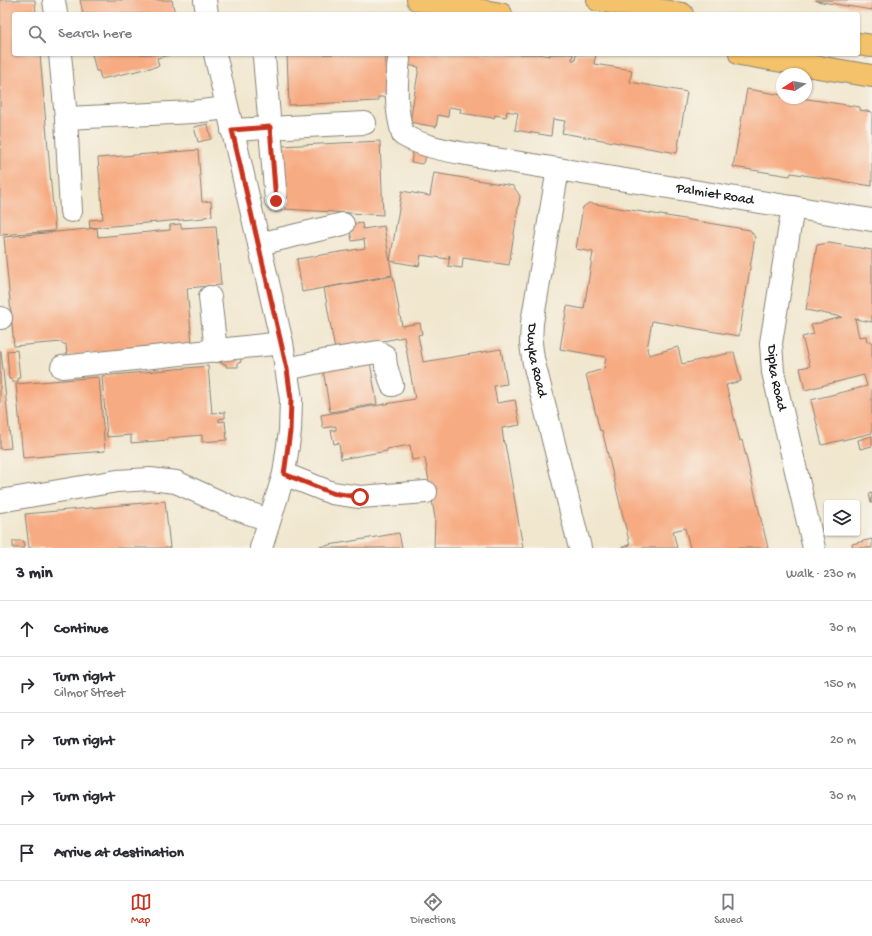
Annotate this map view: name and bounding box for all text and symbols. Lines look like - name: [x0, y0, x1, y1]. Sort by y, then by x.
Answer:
- search box: [12, 12, 860, 56]
- icon: search: [26, 23, 48, 45]
- text: Search here: [58, 25, 132, 43]
- north arrow: [776, 68, 812, 104]
- street label: Palmiet Road: [674, 180, 757, 210]
- route end: [267, 192, 285, 210]
- street label: Dwyka Road: [522, 322, 551, 401]
- street label: Dipka Road: [763, 343, 791, 414]
- route start: [351, 488, 369, 506]
- map controls: [824, 500, 860, 536]
- button: layers: [824, 500, 860, 536]
- text: 3 min: [16, 564, 53, 584]
- text: Walk · 230 m: [786, 567, 856, 582]
- icon: ahead: [16, 618, 38, 640]
- text: Continue: [54, 620, 108, 638]
- text: 30 m: [830, 621, 856, 636]
- text: Turn right: [54, 668, 114, 686]
- icon: right: [16, 674, 38, 696]
- text: 150 m: [824, 677, 856, 692]
- text: Cilmor Street: [54, 686, 125, 701]
- icon: right: [16, 730, 38, 752]
- text: Turn right: [54, 732, 114, 750]
- text: 20 m: [830, 733, 856, 748]
- icon: right: [16, 786, 38, 808]
- text: Turn right: [54, 788, 114, 806]
- text: 30 m: [830, 789, 856, 804]
- icon: arrive: [16, 842, 38, 864]
- text: Arrive at destination: [54, 844, 184, 862]
- tab: Map: [130, 891, 152, 927]
- tab: Directions: [411, 891, 455, 927]
- tab: Saved: [714, 891, 742, 927]

